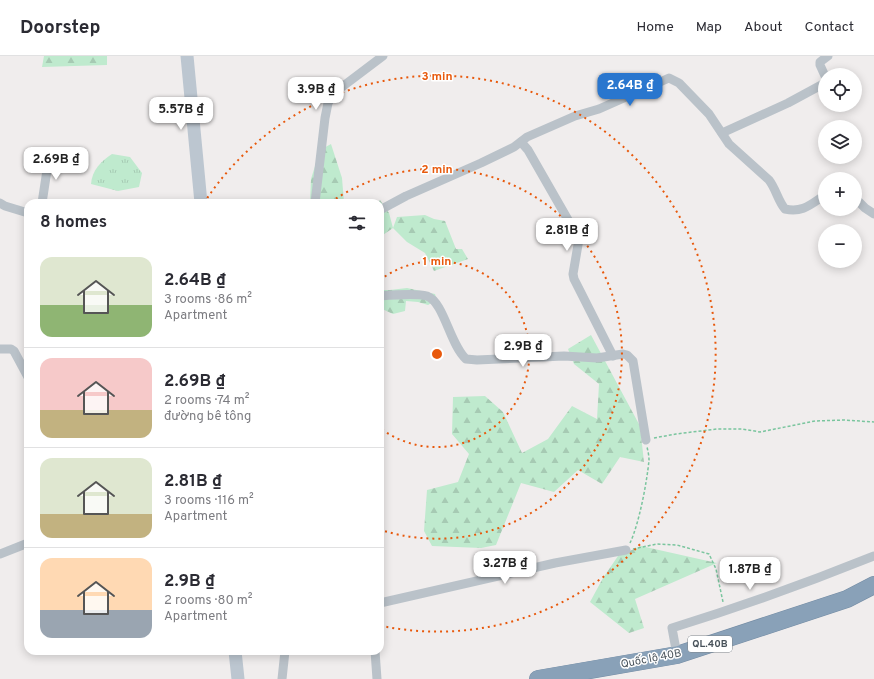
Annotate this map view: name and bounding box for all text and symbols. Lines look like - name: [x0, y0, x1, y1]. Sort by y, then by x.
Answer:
- text: Doorstep: [20, 16, 100, 40]
- text: Home: [637, 19, 674, 36]
- text: Map: [696, 19, 722, 36]
- text: About: [744, 19, 783, 36]
- text: Contact: [805, 19, 854, 36]
- map controls: [818, 68, 862, 268]
- button: locate: [818, 68, 862, 112]
- text: 3 min: [421, 69, 453, 85]
- pin: 2.64B ₫: [593, 73, 667, 107]
- pin: 3.9B ₫: [283, 77, 349, 111]
- text: 2.64B ₫: [606, 78, 654, 94]
- text: 3.9B ₫: [297, 82, 335, 98]
- pin: 5.57B ₫: [144, 97, 218, 131]
- text: 5.57B ₫: [158, 102, 204, 118]
- button: layers: [818, 120, 862, 164]
- pin: 2.69B ₫: [19, 147, 93, 181]
- text: 2.69B ₫: [33, 152, 79, 168]
- text: 2 min: [421, 162, 453, 178]
- button: +: [818, 172, 862, 216]
- text: 8 homes: [40, 212, 107, 234]
- icon: filters: [346, 212, 368, 234]
- pin: 2.81B ₫: [530, 218, 604, 252]
- text: 2.81B ₫: [545, 223, 589, 239]
- button: −: [818, 224, 862, 268]
- text: 1 min: [423, 254, 451, 270]
- text: 2.64B ₫: [164, 270, 226, 292]
- icon: home: [72, 273, 120, 321]
- text: 3 rooms · 86 m²: [164, 292, 252, 308]
- text: Apartment: [164, 308, 227, 324]
- pin: 2.9B ₫: [490, 334, 556, 368]
- text: 2.9B ₫: [504, 339, 542, 355]
- centre of rings: [430, 347, 444, 361]
- text: 2.69B ₫: [164, 371, 225, 393]
- icon: home: [72, 374, 120, 422]
- text: 2 rooms · 74 m²: [164, 393, 249, 409]
- text: đường bê tông: [164, 409, 251, 425]
- text: 2.81B ₫: [164, 471, 222, 493]
- icon: home: [72, 474, 120, 522]
- text: 3 rooms · 116 m²: [164, 493, 254, 509]
- text: Apartment: [164, 509, 227, 525]
- pin: 3.27B ₫: [468, 551, 542, 585]
- text: 3.27B ₫: [482, 556, 528, 572]
- pin: 1.87B ₫: [713, 557, 787, 591]
- text: 1.87B ₫: [729, 562, 771, 578]
- text: 2.9B ₫: [164, 571, 215, 593]
- icon: home: [72, 574, 120, 622]
- text: 2 rooms · 80 m²: [164, 593, 253, 609]
- text: Apartment: [164, 609, 227, 625]
- road number: QL.40B: [688, 636, 732, 652]
- street label: Quốc lộ 40B: [620, 646, 682, 672]

